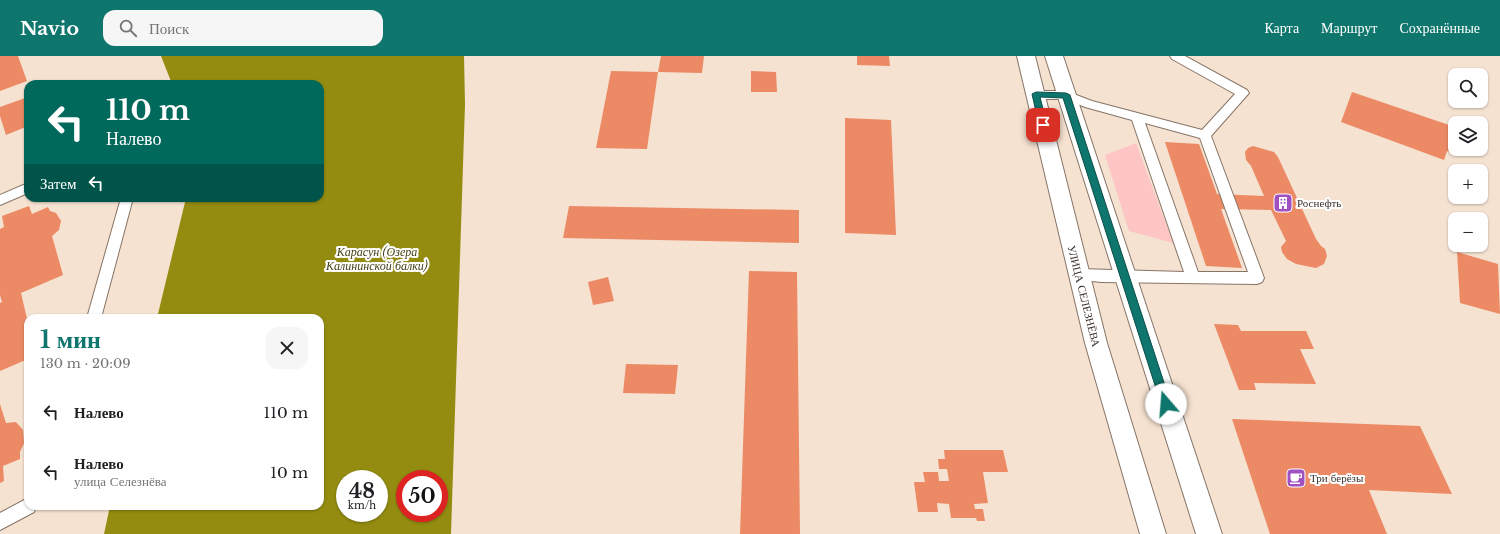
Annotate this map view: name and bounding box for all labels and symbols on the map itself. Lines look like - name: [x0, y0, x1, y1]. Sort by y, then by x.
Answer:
- pin: [1026, 108, 1060, 142]
- building icon: Роснефть: [1272, 192, 1294, 214]
- place label: Роснефть: [1297, 196, 1341, 210]
- water label: Карасун (Озера Калининской балки): [325, 244, 428, 273]
- street label: УЛИЦА СЕЛЕЗНЁВА: [1065, 244, 1103, 348]
- position arrow: [1145, 383, 1187, 425]
- cafe icon: Три берёзы: [1285, 467, 1307, 489]
- speed limit sign: 50: [396, 470, 448, 522]
- place label: Три берёзы: [1310, 471, 1364, 485]

